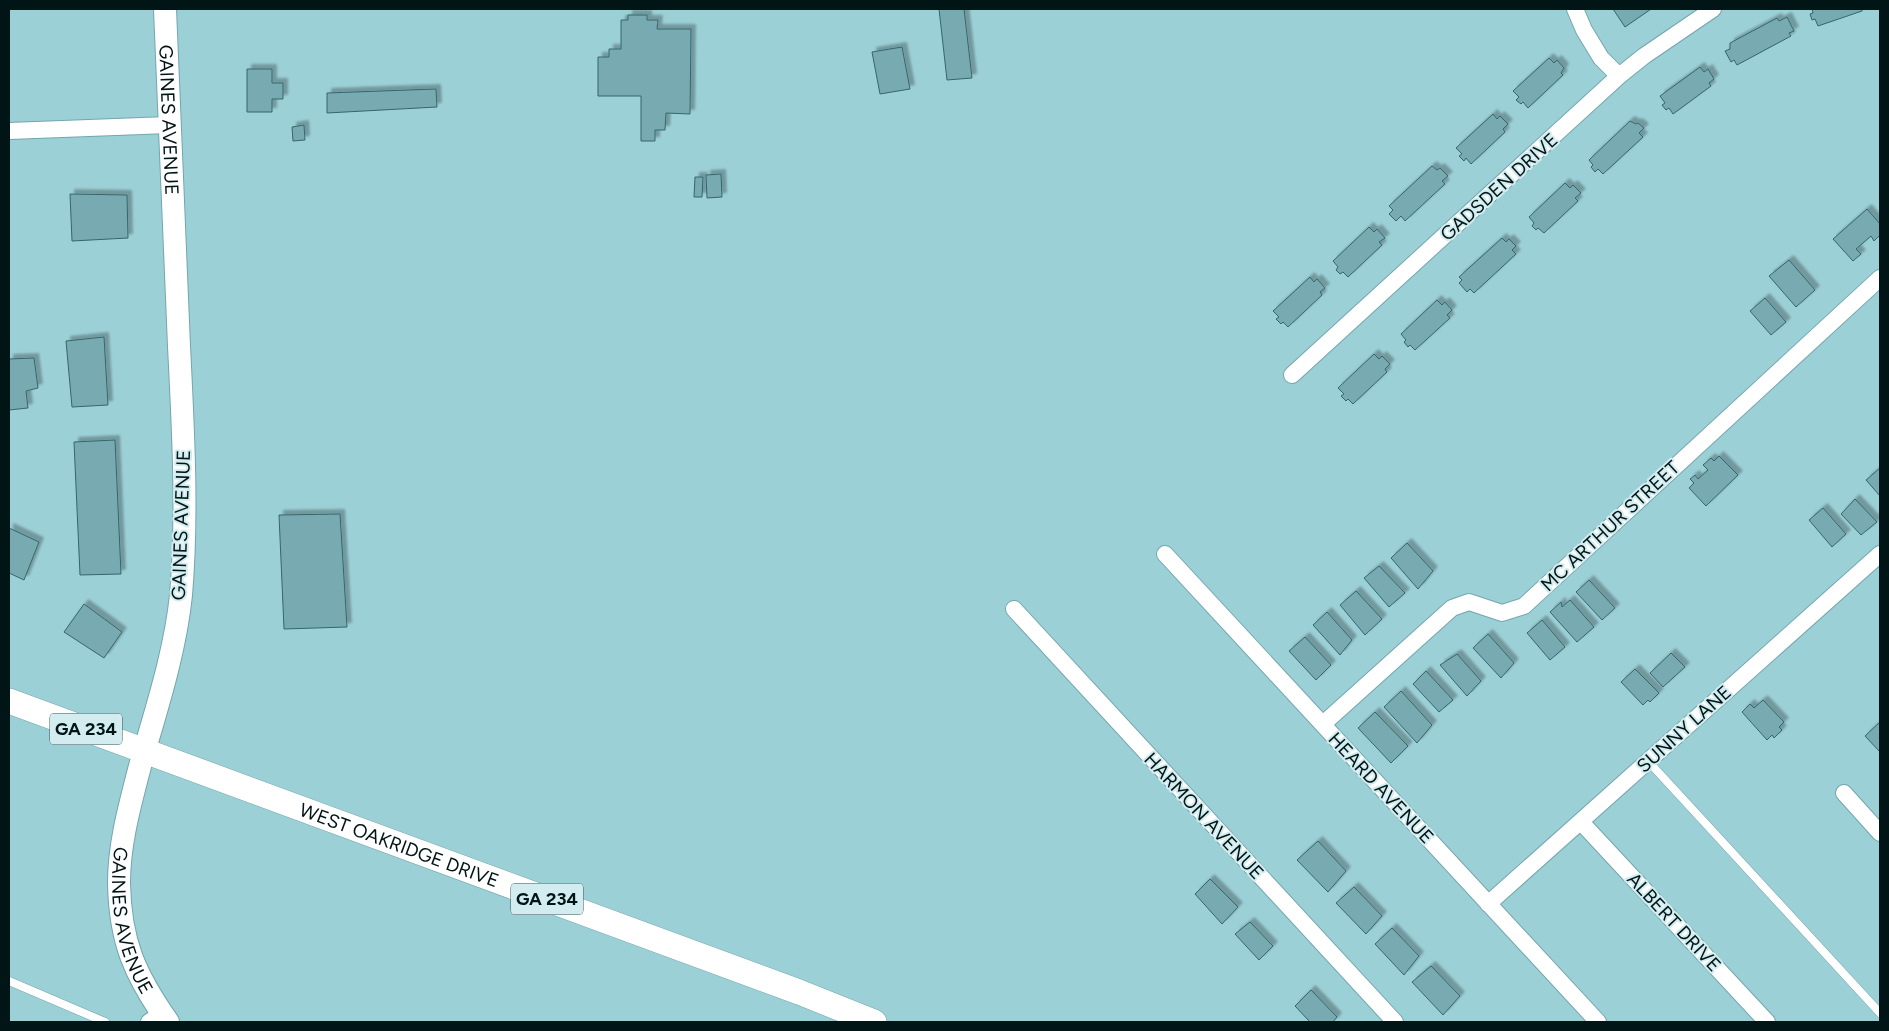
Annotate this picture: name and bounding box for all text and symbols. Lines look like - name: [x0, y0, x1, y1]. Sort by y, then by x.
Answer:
- street label: GAINES AVENUE: [155, 44, 184, 196]
- street label: GADSDEN DRIVE: [1436, 128, 1562, 246]
- street label: GAINES AVENUE: [167, 449, 195, 601]
- street label: MC ARTHUR STREET: [1536, 456, 1684, 596]
- street label: SUNNY LANE: [1632, 681, 1736, 777]
- road number: GA 234: [50, 714, 122, 744]
- street label: HEARD AVENUE: [1324, 728, 1438, 848]
- street label: HARMON AVENUE: [1139, 748, 1269, 884]
- street label: WEST OAKRIDGE DRIVE: [297, 798, 502, 892]
- street label: GAINES AVENUE: [107, 846, 158, 998]
- street label: ALBERT DRIVE: [1622, 868, 1726, 976]
- road number: GA 234: [511, 884, 583, 914]

